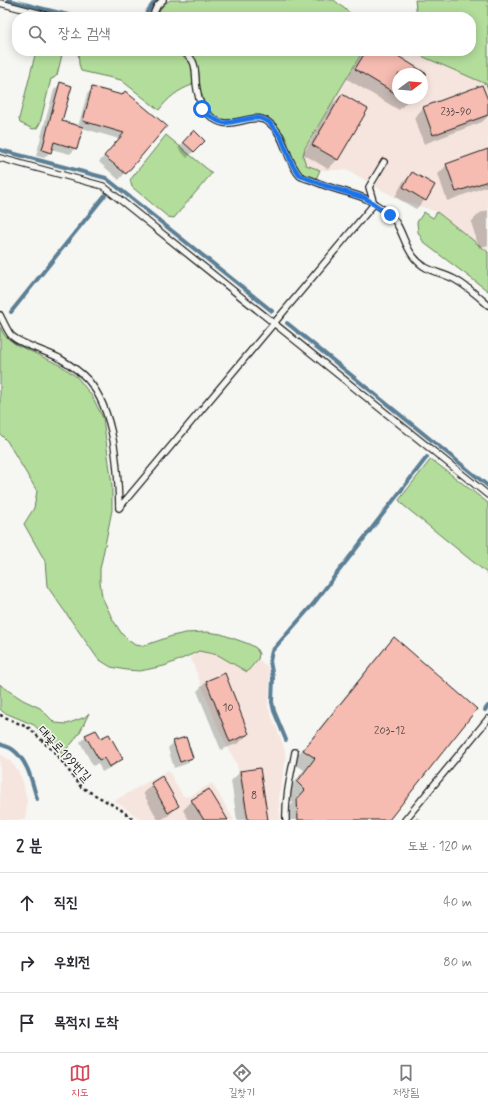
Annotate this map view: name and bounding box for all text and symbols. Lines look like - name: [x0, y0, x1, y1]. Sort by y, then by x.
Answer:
- search box: [12, 12, 476, 56]
- icon: search: [26, 23, 48, 45]
- text: 장소 검색: [58, 24, 110, 44]
- north arrow: [392, 68, 428, 104]
- route start: [193, 100, 211, 118]
- house number: 233-90: [440, 105, 472, 119]
- route end: [381, 206, 399, 224]
- house number: 10: [222, 701, 234, 715]
- street label: 대곶로199번길: [34, 722, 94, 786]
- house number: 203-12: [374, 724, 406, 738]
- house number: 8: [251, 789, 257, 803]
- text: 2 분: [16, 835, 43, 857]
- text: 도보 · 120 m: [408, 838, 472, 855]
- icon: ahead: [16, 892, 38, 914]
- text: 직진: [54, 893, 78, 913]
- text: 40 m: [443, 894, 472, 911]
- icon: right: [16, 952, 38, 974]
- text: 우회전: [54, 953, 90, 973]
- text: 80 m: [443, 954, 472, 971]
- icon: arrive: [16, 1012, 38, 1034]
- text: 목적지 도착: [54, 1013, 118, 1033]
- tab: 지도: [69, 1062, 91, 1100]
- tab: 길찾기: [228, 1062, 255, 1100]
- tab: 저장됨: [393, 1062, 419, 1100]

